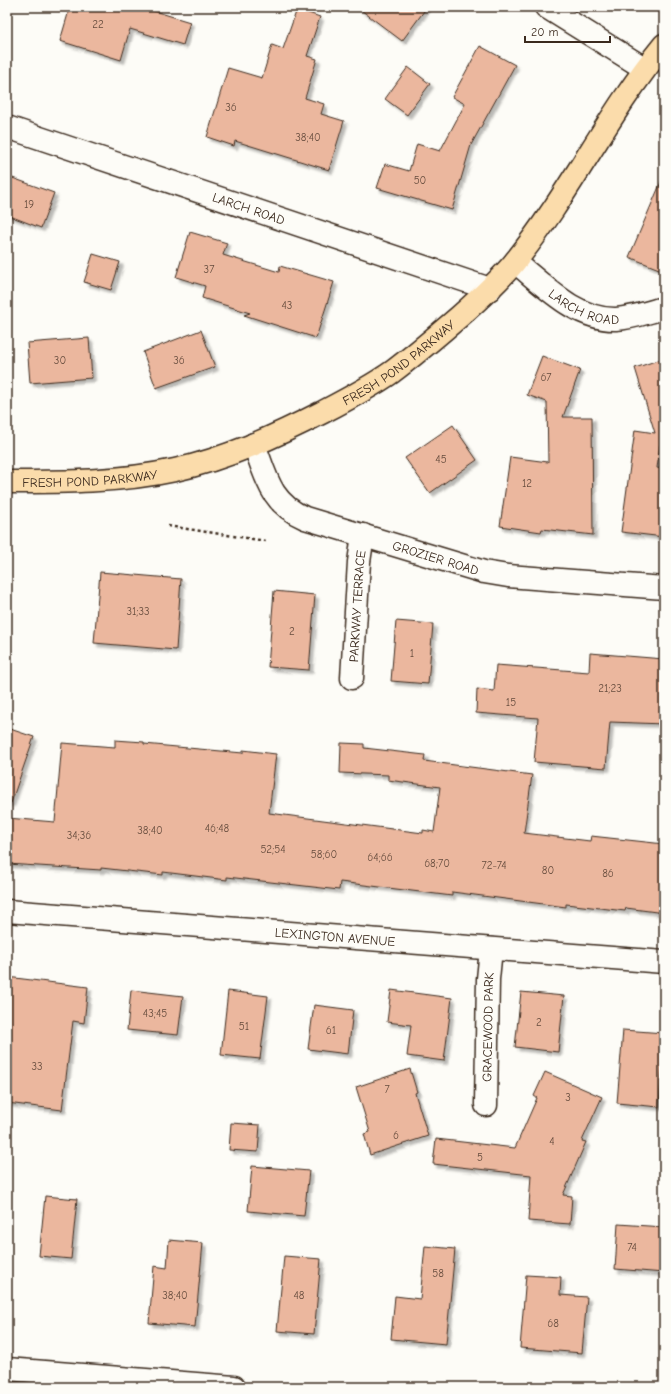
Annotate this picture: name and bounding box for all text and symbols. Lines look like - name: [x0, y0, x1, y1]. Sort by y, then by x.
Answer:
- house number: 22: [92, 18, 104, 31]
- scale bar: [525, 18, 610, 44]
- text: 20 m: [531, 25, 559, 39]
- house number: 36: [225, 101, 237, 114]
- house number: 38;40: [295, 131, 321, 144]
- house number: 50: [414, 174, 426, 187]
- street label: LARCH ROAD: [210, 189, 287, 228]
- house number: 19: [24, 198, 34, 211]
- house number: 37: [204, 263, 214, 276]
- street label: LARCH ROAD: [546, 286, 619, 327]
- house number: 43: [282, 299, 292, 312]
- street label: FRESH POND PARKWAY: [340, 317, 458, 408]
- house number: 30: [54, 354, 66, 367]
- house number: 36: [173, 354, 185, 367]
- house number: 67: [540, 371, 552, 384]
- house number: 45: [435, 453, 447, 466]
- street label: FRESH POND PARKWAY: [22, 467, 159, 490]
- house number: 12: [522, 477, 532, 490]
- street label: GROZIER ROAD: [391, 538, 481, 578]
- street label: PARKWAY TERRACE: [346, 549, 369, 663]
- house number: 31;33: [126, 605, 150, 618]
- house number: 2: [289, 625, 295, 638]
- house number: 1: [410, 647, 414, 660]
- house number: 21;23: [598, 682, 622, 695]
- house number: 15: [506, 696, 516, 709]
- house number: 46;48: [205, 822, 230, 835]
- house number: 38;40: [137, 824, 163, 837]
- house number: 34;36: [67, 829, 91, 842]
- house number: 52;54: [260, 843, 286, 856]
- house number: 58;60: [311, 848, 337, 861]
- house number: 64;66: [367, 851, 393, 864]
- house number: 68;70: [424, 857, 450, 870]
- house number: 72-74: [481, 859, 507, 872]
- house number: 80: [542, 864, 554, 877]
- house number: 86: [602, 867, 614, 880]
- street label: LEXINGTON AVENUE: [274, 925, 396, 949]
- street label: GRACEWOOD PARK: [479, 971, 497, 1082]
- house number: 43;45: [143, 1007, 167, 1020]
- house number: 2: [536, 1016, 542, 1029]
- house number: 51: [239, 1020, 249, 1033]
- house number: 61: [326, 1024, 336, 1037]
- house number: 33: [31, 1060, 43, 1073]
- house number: 7: [384, 1083, 390, 1096]
- house number: 3: [565, 1091, 571, 1104]
- house number: 6: [393, 1129, 399, 1142]
- house number: 4: [549, 1135, 555, 1148]
- house number: 5: [477, 1151, 483, 1164]
- house number: 74: [627, 1241, 637, 1254]
- house number: 58: [432, 1267, 444, 1280]
- house number: 38;40: [162, 1289, 188, 1302]
- house number: 48: [294, 1289, 305, 1302]
- house number: 68: [547, 1317, 559, 1330]

